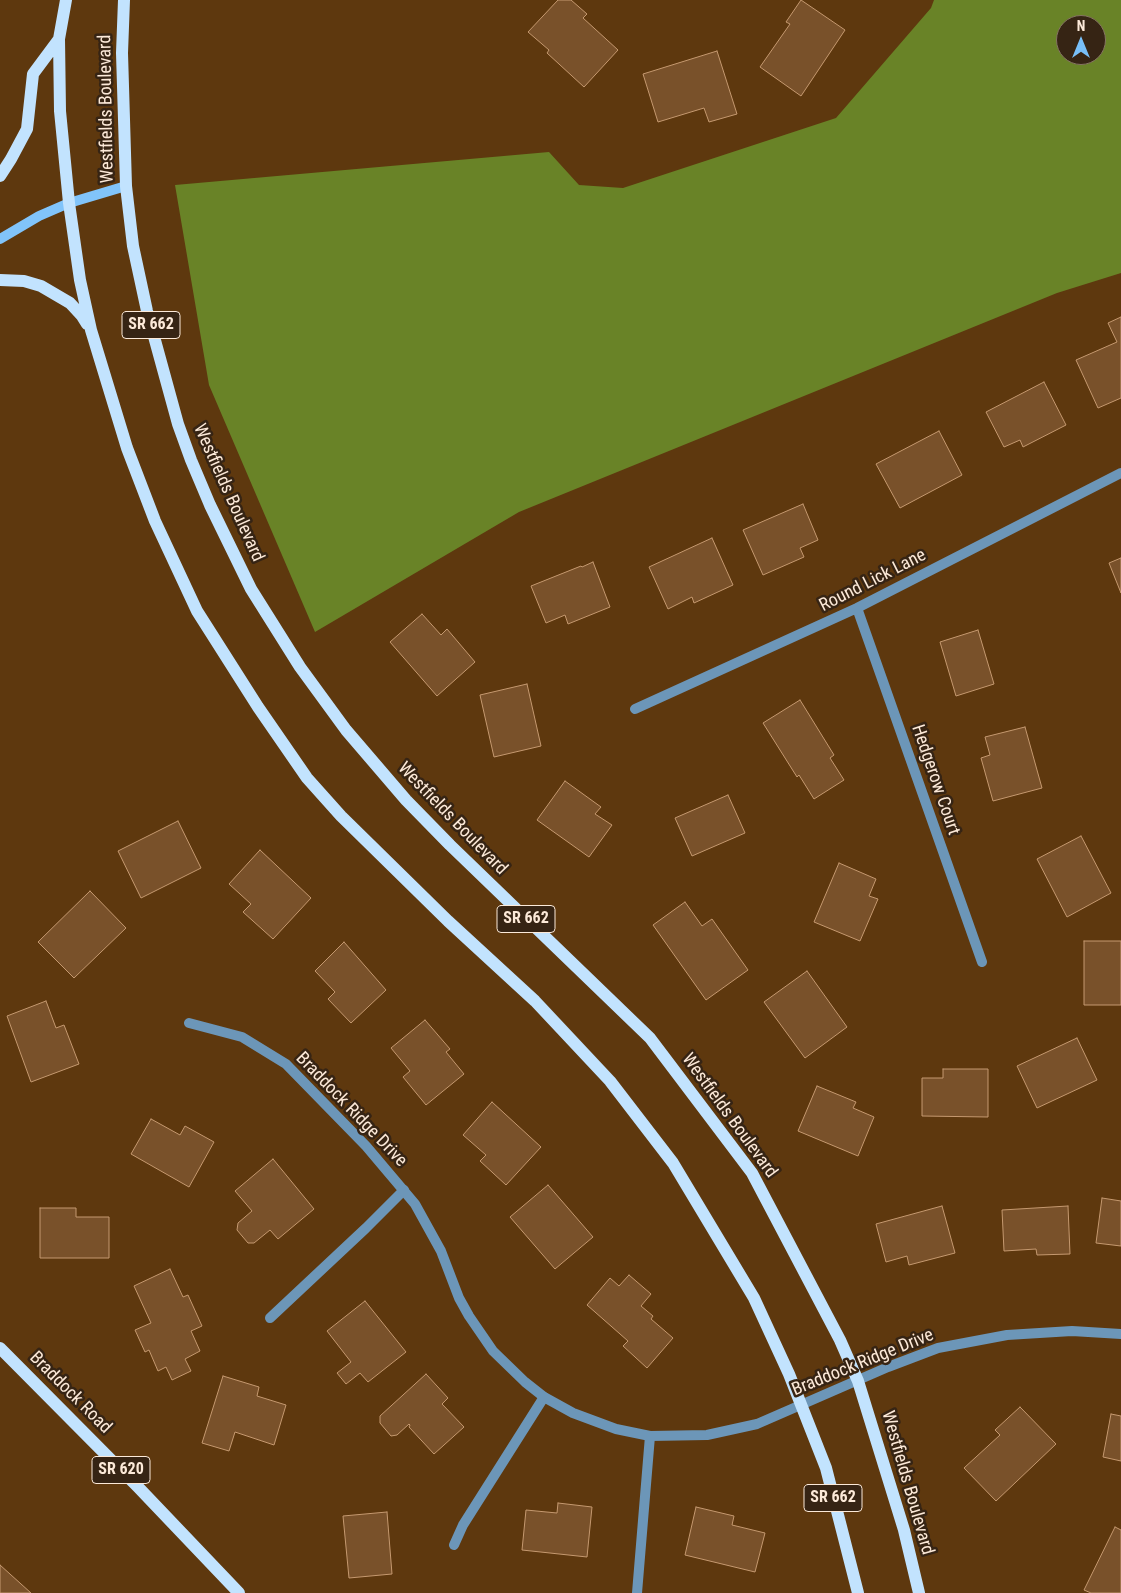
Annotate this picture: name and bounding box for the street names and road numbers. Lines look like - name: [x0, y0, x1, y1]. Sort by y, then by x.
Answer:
- street label: Westfields Boulevard: [95, 35, 119, 183]
- road number: SR 662: [122, 312, 180, 338]
- street label: Westfields Boulevard: [188, 421, 268, 565]
- street label: Round Lick Lane: [816, 545, 930, 617]
- street label: Hedgerow Court: [906, 722, 964, 838]
- street label: Westfields Boulevard: [393, 758, 511, 880]
- road number: SR 662: [497, 906, 555, 932]
- street label: Braddock Ridge Drive: [291, 1048, 411, 1172]
- street label: Westfields Boulevard: [677, 1050, 781, 1182]
- street label: Braddock Ridge Drive: [789, 1325, 937, 1401]
- street label: Braddock Road: [24, 1347, 116, 1439]
- street label: Westfields Boulevard: [876, 1409, 938, 1557]
- road number: SR 620: [92, 1456, 150, 1484]
- road number: SR 662: [804, 1485, 862, 1512]

